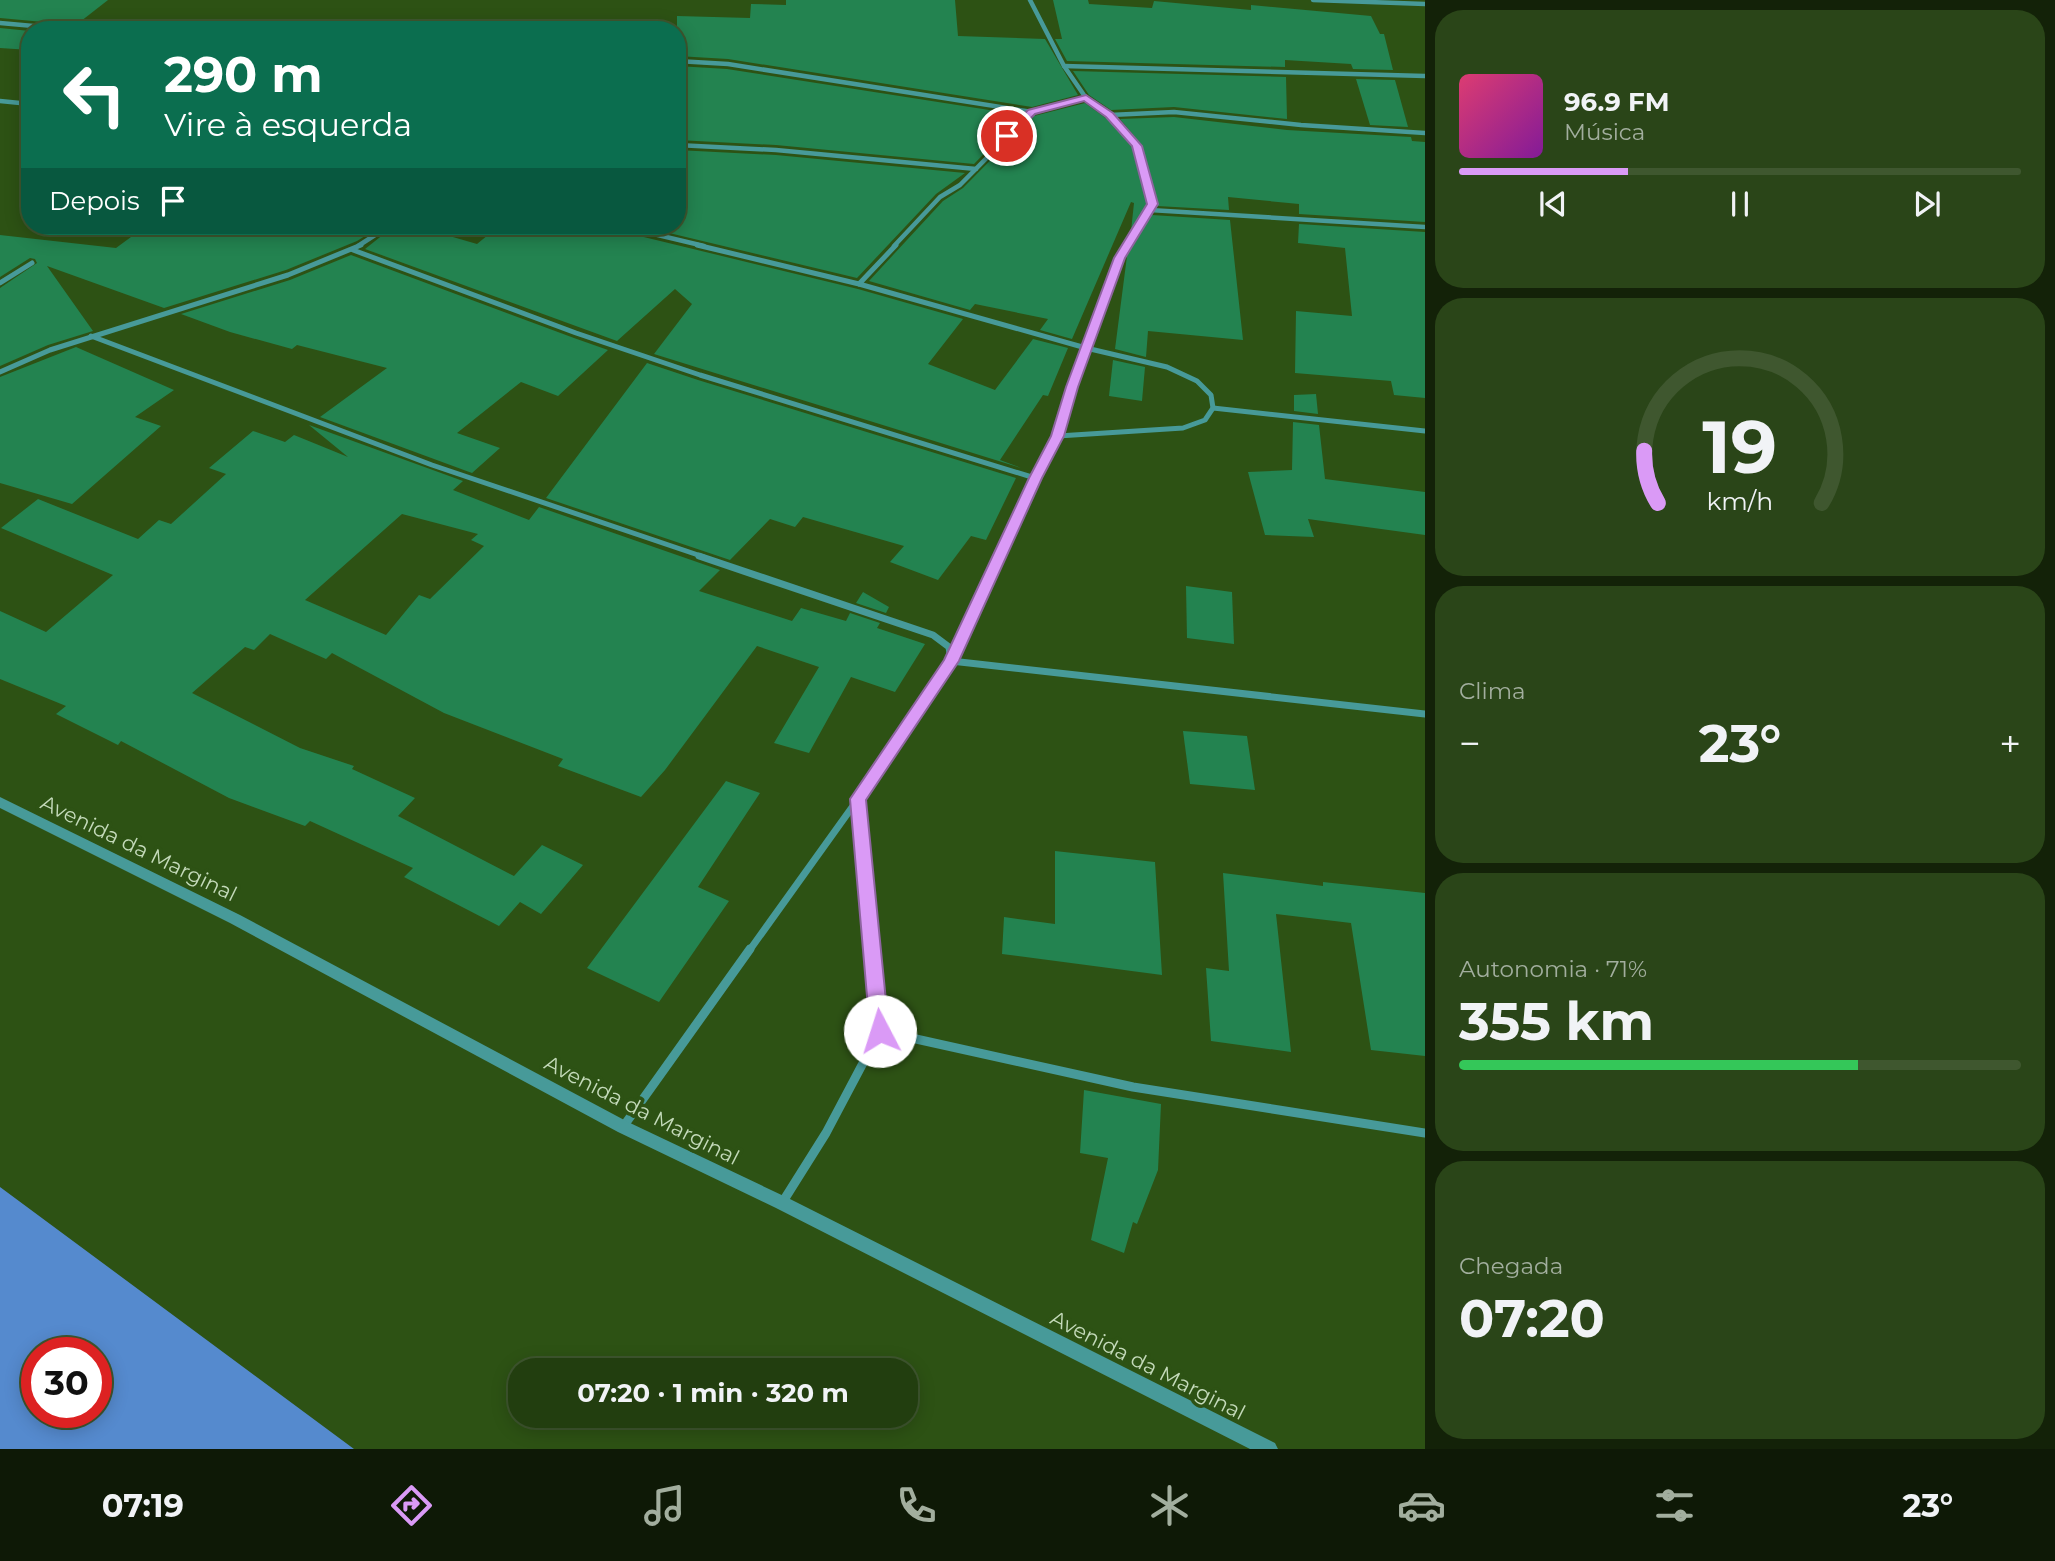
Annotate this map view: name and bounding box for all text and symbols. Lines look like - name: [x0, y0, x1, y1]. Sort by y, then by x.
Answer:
- text: 290 m: [164, 45, 323, 104]
- icon: left: [49, 49, 140, 140]
- text: 96.9 FM: [1564, 86, 1670, 118]
- text: Vire à esquerda: [164, 105, 412, 144]
- pin: [977, 106, 1037, 166]
- icon: arrive: [988, 117, 1026, 155]
- text: Música: [1564, 118, 1645, 146]
- icon: arrive: [154, 182, 192, 220]
- text: Depois: [49, 185, 140, 217]
- icon: previous: [1534, 185, 1572, 223]
- icon: pause: [1721, 185, 1759, 223]
- icon: next: [1908, 185, 1946, 223]
- text: 19: [1703, 403, 1777, 491]
- text: km/h: [1707, 485, 1773, 515]
- text: Clima: [1459, 677, 1526, 705]
- text: 23°: [1699, 712, 1781, 775]
- text: −: [1459, 720, 1481, 767]
- text: +: [1999, 720, 2021, 767]
- street label: Avenida da Marginal: [37, 790, 241, 906]
- text: Autonomia · 71%: [1459, 955, 1647, 983]
- text: 355 km: [1459, 990, 1654, 1053]
- position arrow: [843, 994, 917, 1068]
- street label: Avenida da Marginal: [540, 1050, 744, 1170]
- text: Chegada: [1459, 1252, 1563, 1280]
- text: 07:20: [1459, 1287, 1605, 1350]
- street label: Avenida da Marginal: [1046, 1305, 1250, 1425]
- speed limit sign: 30: [21, 1337, 112, 1428]
- text: 07:20 · 1 min · 320 m: [577, 1377, 849, 1409]
- icon: directions: [387, 1481, 436, 1530]
- icon: music: [640, 1481, 689, 1530]
- icon: phone: [892, 1481, 941, 1530]
- icon: climate: [1145, 1481, 1194, 1530]
- icon: car: [1397, 1481, 1446, 1530]
- icon: filters: [1650, 1481, 1699, 1530]
- text: 07:19: [102, 1486, 184, 1525]
- text: 23°: [1902, 1486, 1953, 1525]

